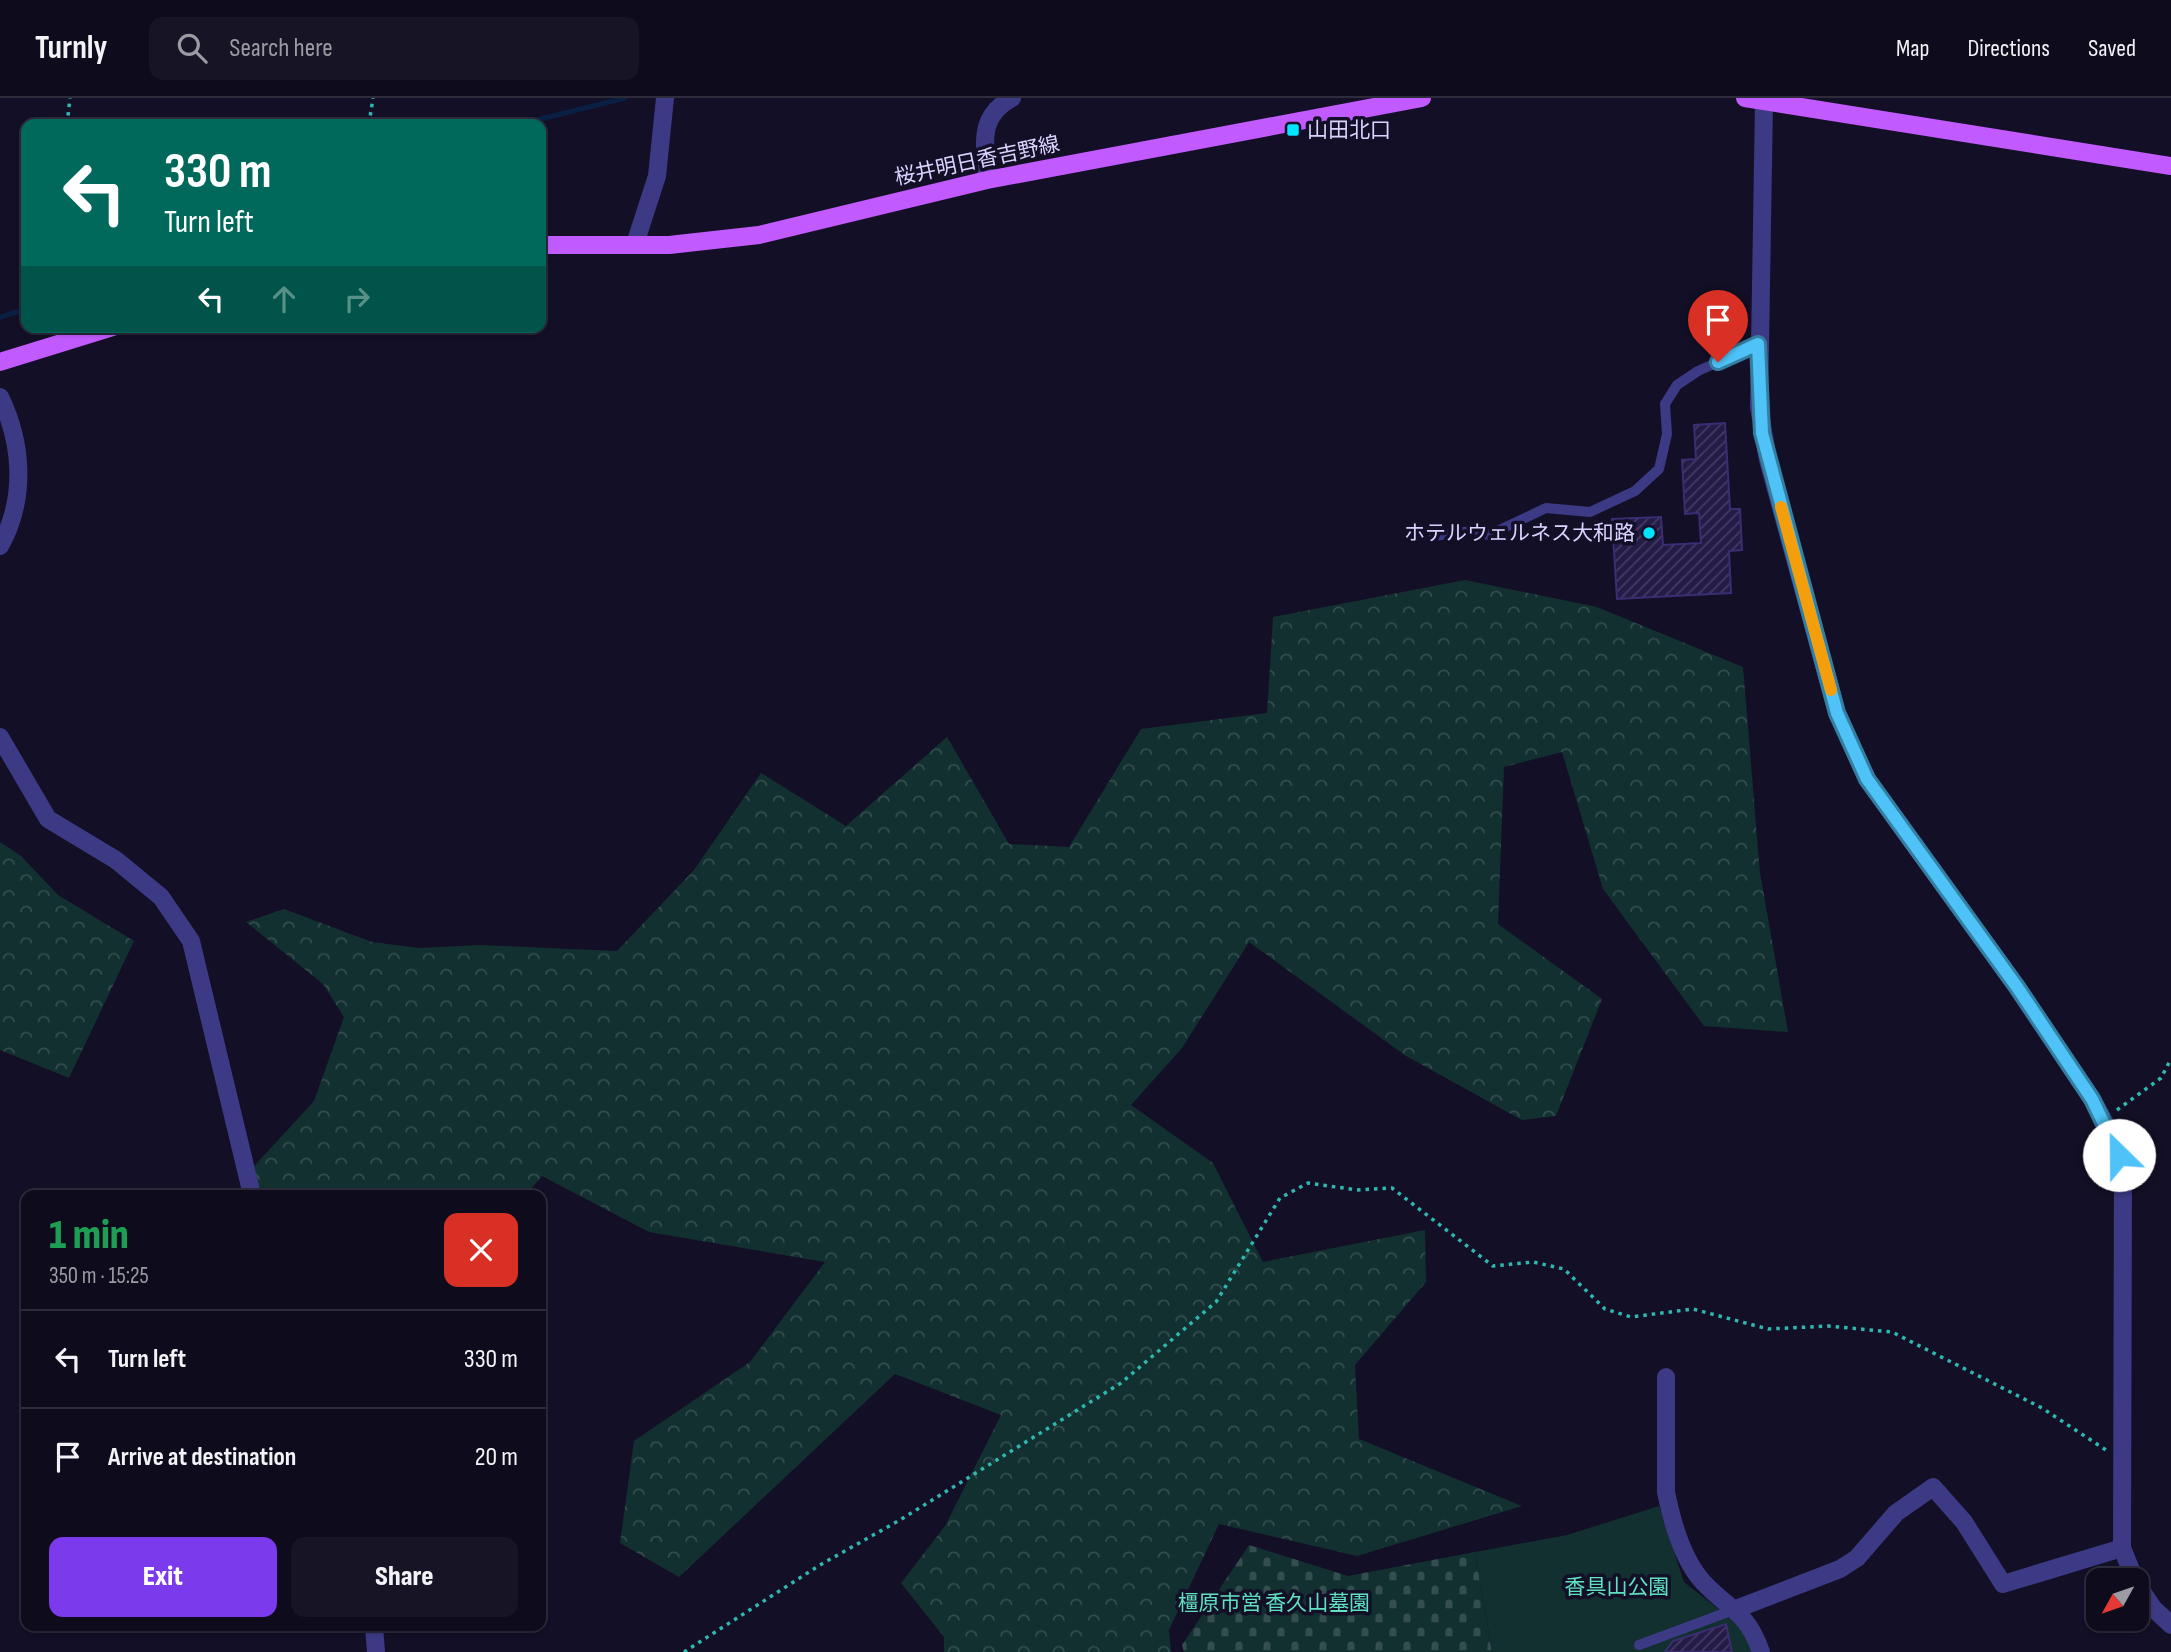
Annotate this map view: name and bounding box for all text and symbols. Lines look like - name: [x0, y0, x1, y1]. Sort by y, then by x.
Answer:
- search box: [149, 17, 639, 80]
- text: Turnly: [35, 28, 107, 68]
- icon: search: [173, 29, 211, 67]
- text: Search here: [229, 33, 333, 64]
- text: Map: [1896, 34, 1929, 63]
- text: Directions: [1967, 34, 2050, 63]
- text: Saved: [2088, 34, 2136, 63]
- place label: 山田北口: [1307, 118, 1391, 143]
- marker: 山田北口: [1285, 122, 1301, 138]
- street label: 桜井明日香吉野線: [892, 131, 1062, 191]
- text: 330 m: [164, 143, 271, 202]
- icon: left: [49, 147, 140, 238]
- text: Turn left: [164, 203, 254, 242]
- icon: left: [192, 280, 230, 318]
- icon: ahead: [265, 280, 303, 318]
- icon: right: [338, 280, 376, 318]
- pin: [1688, 290, 1748, 362]
- icon: arrive: [1699, 301, 1737, 339]
- place label: ホテルウェルネス大和路: [1404, 521, 1635, 546]
- marker: ホテルウェルネス大和路: [1641, 525, 1657, 541]
- position arrow: [2082, 1118, 2156, 1192]
- text: 1 min: [49, 1210, 129, 1261]
- button: close: [444, 1213, 518, 1287]
- text: 350 m · 15:25: [49, 1262, 149, 1290]
- icon: left: [49, 1340, 87, 1378]
- text: Turn left: [108, 1344, 186, 1375]
- text: 330 m: [464, 1344, 518, 1375]
- icon: arrive: [49, 1438, 87, 1476]
- text: Arrive at destination: [108, 1442, 296, 1473]
- text: 20 m: [475, 1442, 518, 1473]
- button: Exit: [49, 1537, 277, 1617]
- button: Share: [291, 1537, 518, 1617]
- north arrow: [2086, 1568, 2149, 1631]
- map controls: [2086, 1568, 2149, 1631]
- park label: 香具山公園: [1565, 1575, 1670, 1600]
- park label: 橿原市営 香久山墓園: [1178, 1591, 1370, 1616]

